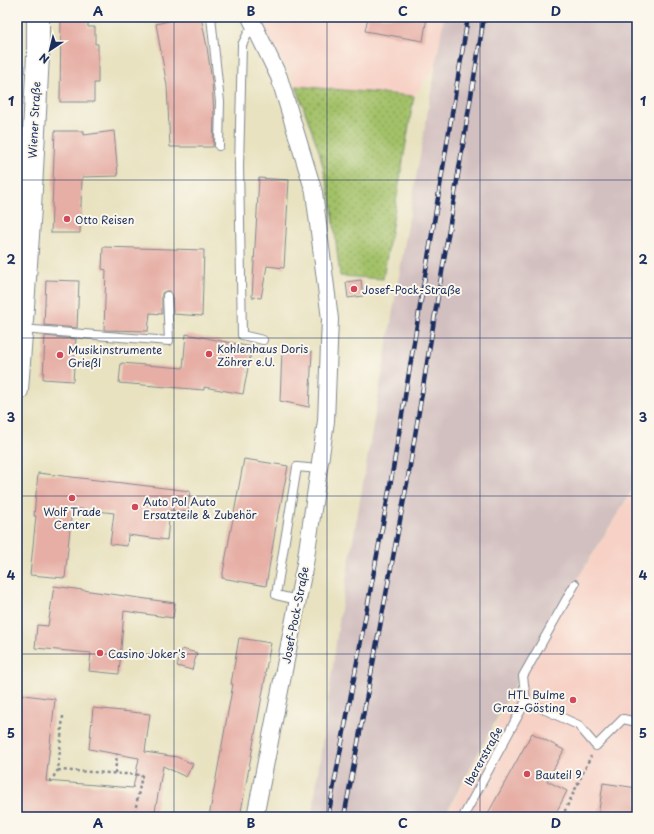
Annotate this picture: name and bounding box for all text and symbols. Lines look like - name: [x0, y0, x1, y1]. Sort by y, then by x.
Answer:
- text: A: [93, 1, 103, 20]
- text: B: [247, 1, 256, 20]
- text: C: [398, 1, 408, 20]
- text: D: [551, 1, 561, 20]
- north arrow: [30, 30, 70, 70]
- text: N: [35, 49, 52, 68]
- street label: Wiener Straße: [23, 81, 45, 159]
- text: 1: [8, 91, 14, 110]
- text: 1: [640, 91, 646, 110]
- place label: Otto Reisen: [75, 211, 134, 228]
- marker: Otto Reisen: [62, 214, 72, 224]
- text: 2: [6, 249, 16, 268]
- text: 2: [638, 249, 648, 268]
- place label: Josef-Pock-Straße: [362, 281, 461, 298]
- marker: Josef-Pock-Straße: [349, 284, 359, 294]
- place label: Kohlenhaus Doris Zöhrer e.U.: [217, 340, 308, 370]
- place label: Musikinstrumente Grießl: [68, 341, 162, 371]
- marker: Kohlenhaus Doris Zöhrer e.U.: [204, 349, 214, 359]
- marker: Musikinstrumente Grießl: [55, 350, 65, 360]
- text: 3: [7, 407, 16, 426]
- text: 3: [639, 407, 648, 426]
- marker: Wolf Trade Center: [67, 493, 77, 503]
- place label: Auto Pol Auto Ersatzteile & Zubehör: [143, 493, 258, 523]
- marker: Auto Pol Auto Ersatzteile & Zubehör: [130, 502, 140, 512]
- place label: Wolf Trade Center: [43, 503, 101, 533]
- text: 4: [7, 565, 16, 584]
- street label: Josef-Pock-Straße: [277, 565, 313, 665]
- text: 4: [639, 565, 648, 584]
- place label: Casino Joker's: [108, 645, 185, 662]
- marker: Casino Joker's: [95, 648, 105, 658]
- place label: HTL Bulme Graz-Gösting: [493, 686, 565, 716]
- marker: HTL Bulme Graz-Gösting: [568, 695, 578, 705]
- text: 5: [7, 723, 15, 742]
- street label: Ibererstraße: [460, 723, 506, 789]
- text: 5: [639, 723, 647, 742]
- place label: Bauteil 9: [535, 766, 582, 783]
- marker: Bauteil 9: [522, 769, 532, 779]
- text: A: [93, 813, 103, 832]
- text: B: [247, 813, 256, 832]
- text: C: [398, 813, 408, 832]
- text: D: [551, 813, 561, 832]

